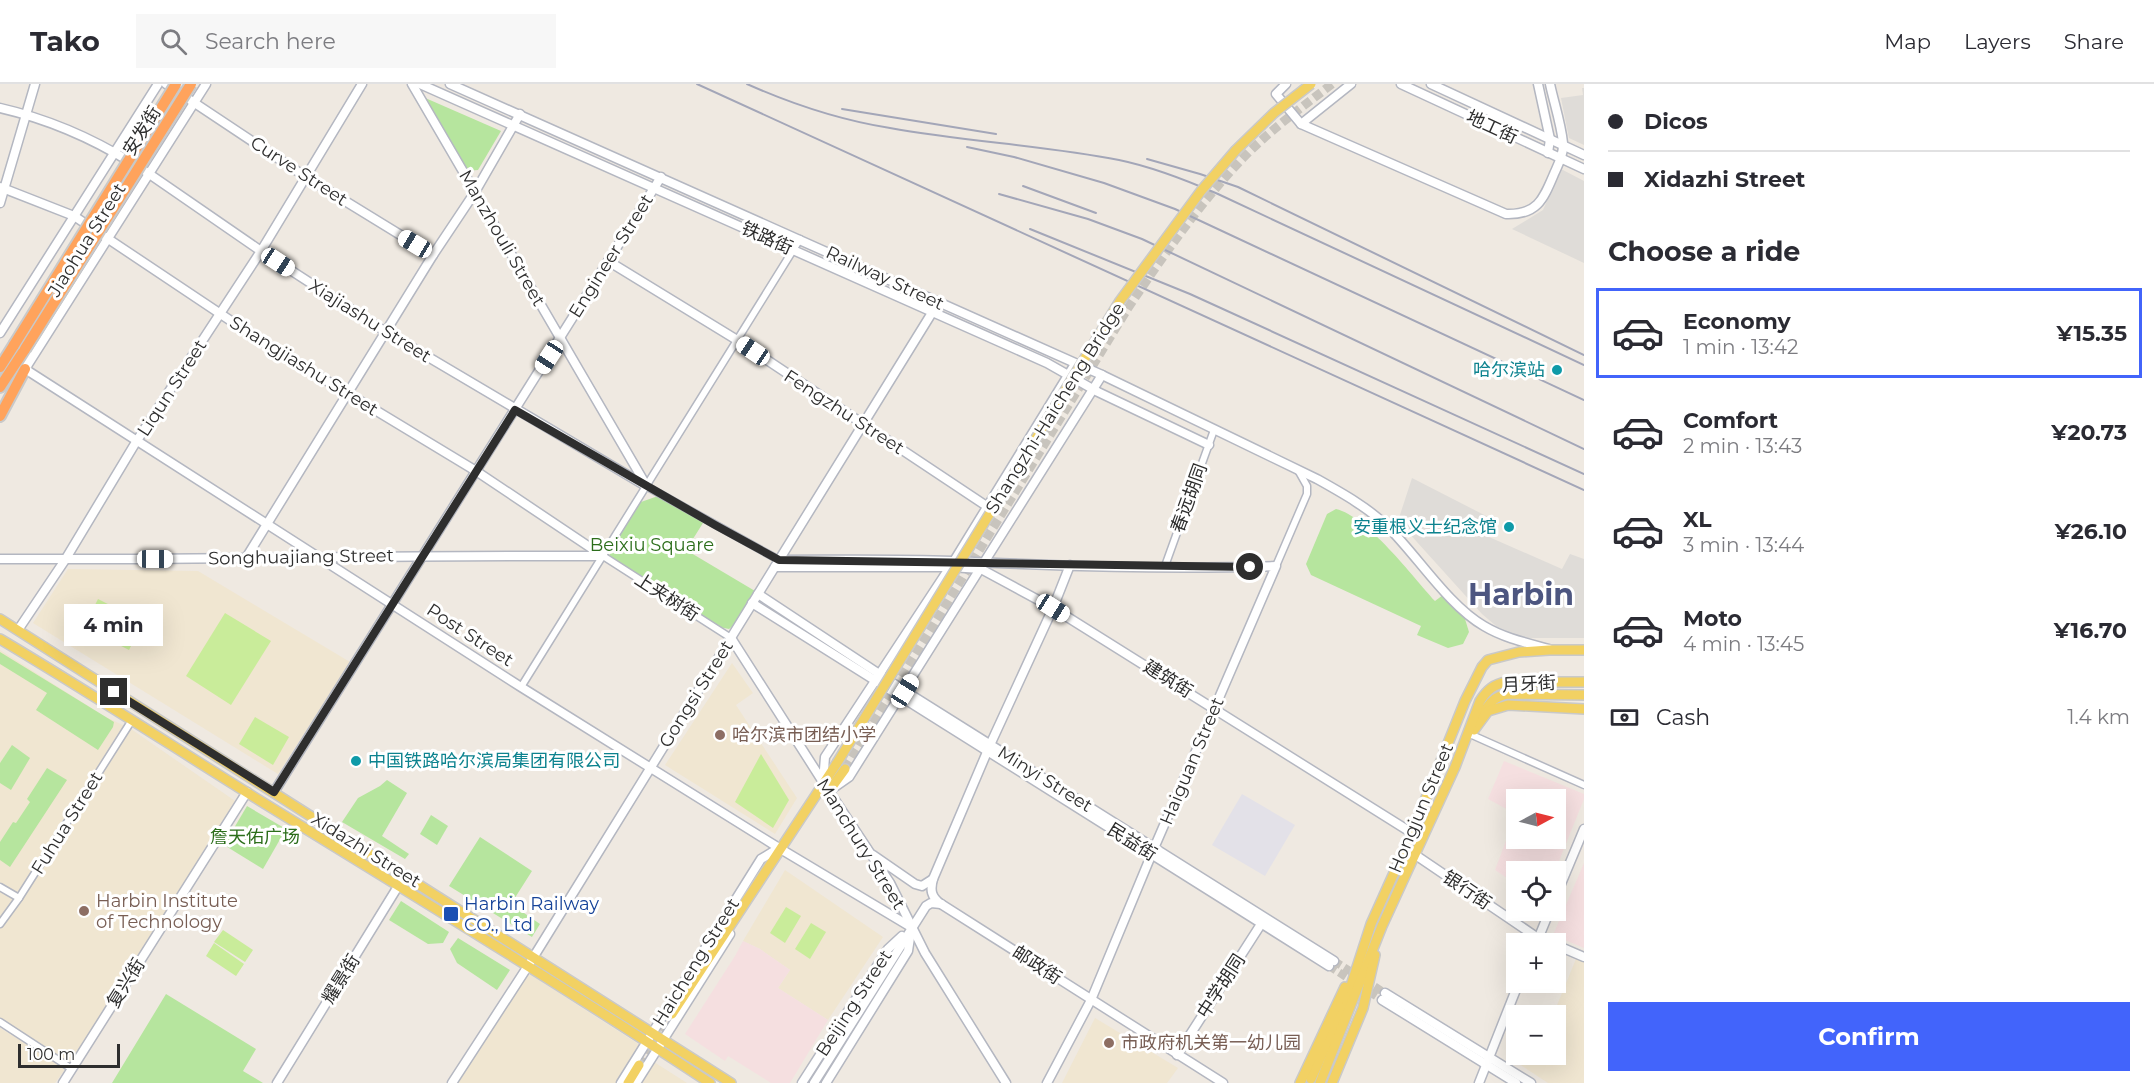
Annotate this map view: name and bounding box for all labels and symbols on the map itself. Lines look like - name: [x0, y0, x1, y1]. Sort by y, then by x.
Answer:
- street label: 安发街: [118, 102, 166, 160]
- street label: 地工街: [1463, 106, 1521, 148]
- street label: Curve Street: [246, 131, 352, 211]
- street label: Manzhouli Street: [454, 166, 550, 310]
- street label: Jiaohua Street: [43, 179, 131, 302]
- street label: Engineer Street: [564, 190, 658, 322]
- street label: 铁路街: [738, 217, 796, 259]
- car: [395, 227, 435, 261]
- street label: Railway Street: [822, 241, 948, 315]
- car: [258, 245, 298, 279]
- street label: Xiajiashu Street: [305, 275, 435, 367]
- street label: Shangzhi-Haicheng Bridge: [981, 298, 1129, 518]
- street label: Shangjiashu Street: [226, 311, 382, 421]
- car: [733, 333, 773, 369]
- street label: Liqun Street: [133, 335, 211, 441]
- car: [532, 337, 566, 377]
- place label: 哈尔滨站: [1473, 359, 1545, 381]
- marker: 哈尔滨站: [1550, 363, 1564, 377]
- street label: Fengzhu Street: [780, 365, 908, 459]
- street label: 春远胡同: [1166, 460, 1212, 536]
- place label: 安重根义士纪念馆: [1353, 516, 1497, 538]
- marker: 安重根义士纪念馆: [1502, 520, 1516, 534]
- park label: Beixiu Square: [590, 534, 714, 556]
- street label: Songhuajiang Street: [208, 544, 394, 570]
- car: [137, 550, 173, 568]
- route start: [1236, 553, 1263, 580]
- street label: 上夹树街: [631, 568, 703, 626]
- district label: Harbin: [1468, 576, 1574, 613]
- car: [1033, 591, 1073, 625]
- street label: Post Street: [422, 599, 518, 671]
- callout: 4 min: [64, 605, 164, 647]
- street label: Gongsi Street: [654, 636, 738, 752]
- street label: 建筑街: [1139, 655, 1197, 703]
- car: [888, 671, 922, 711]
- street label: 月牙街: [1501, 672, 1557, 696]
- route end: [100, 678, 127, 705]
- street label: Haiguan Street: [1155, 694, 1229, 828]
- place label: 哈尔滨市团结小学: [732, 724, 876, 746]
- marker: 哈尔滨市团结小学: [713, 728, 727, 742]
- street label: Hongjun Street: [1384, 740, 1458, 876]
- street label: Minyi Street: [994, 741, 1096, 817]
- place label: 中国铁路哈尔滨局集团有限公司: [368, 750, 620, 772]
- marker: 中国铁路哈尔滨局集团有限公司: [349, 754, 363, 768]
- street label: Fuhua Street: [27, 767, 107, 879]
- street label: Manchury Street: [812, 774, 910, 914]
- north arrow: [1506, 789, 1566, 849]
- street label: Xidazhi Street: [307, 808, 425, 892]
- street label: 民益街: [1103, 818, 1161, 866]
- park label: 詹天佑广场: [210, 826, 300, 848]
- street label: 银行街: [1438, 866, 1496, 914]
- place label: Harbin Institute of Technology: [96, 890, 238, 933]
- place label: Harbin Railway CO., Ltd: [464, 893, 599, 936]
- street label: Haicheng Street: [648, 894, 744, 1030]
- marker: Harbin Institute of Technology: [77, 904, 91, 918]
- marker: Harbin Railway CO., Ltd: [442, 905, 460, 923]
- street label: 邮政街: [1008, 941, 1066, 989]
- street label: Beijing Street: [811, 946, 897, 1060]
- street label: 耀景街: [317, 950, 365, 1008]
- street label: 中学胡同: [1192, 950, 1250, 1022]
- street label: 复兴街: [102, 954, 150, 1012]
- place label: 市政府机关第一幼儿园: [1121, 1032, 1301, 1054]
- marker: 市政府机关第一幼儿园: [1102, 1036, 1116, 1050]
- scale bar: [18, 1041, 120, 1068]

